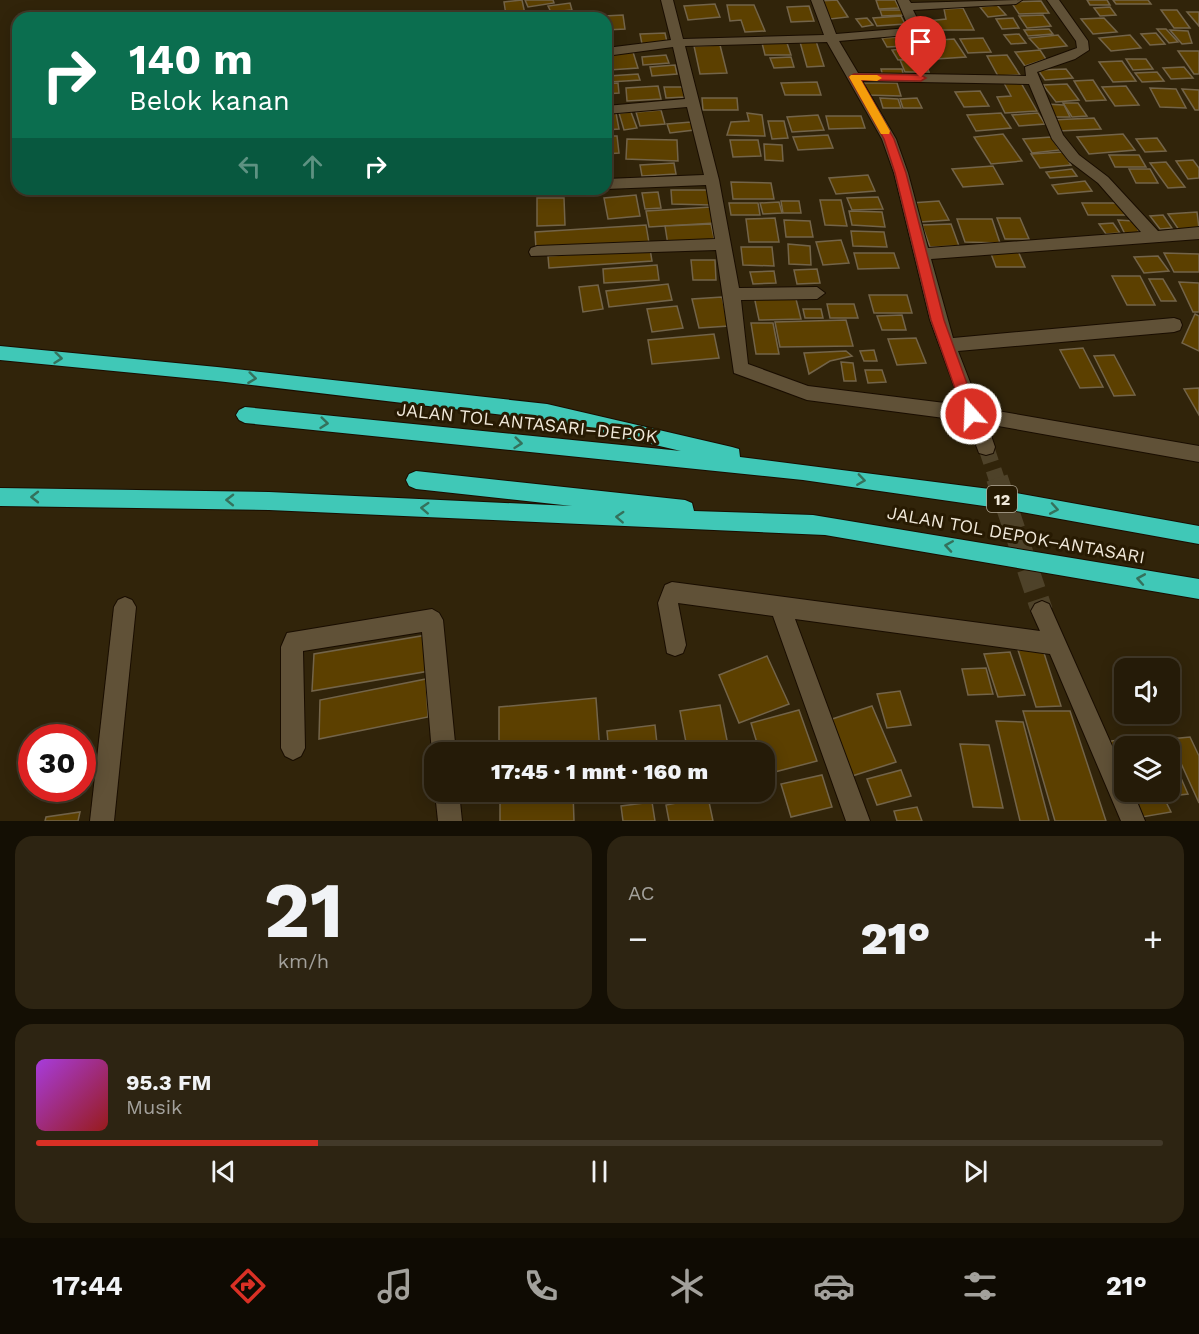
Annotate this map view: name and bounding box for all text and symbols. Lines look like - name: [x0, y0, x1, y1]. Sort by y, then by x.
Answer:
- pin: [895, 16, 946, 78]
- icon: arrive: [904, 25, 937, 58]
- text: 140 m: [129, 35, 253, 84]
- icon: right: [30, 36, 108, 114]
- text: Belok kanan: [129, 85, 290, 117]
- icon: left: [233, 150, 266, 183]
- icon: ahead: [296, 150, 329, 183]
- icon: right: [359, 150, 392, 183]
- one-way arrow: [54, 351, 63, 364]
- one-way arrow: [248, 371, 257, 383]
- position arrow: [939, 382, 1003, 446]
- street label: JALAN TOL ANTASARI–DEPOK: [396, 398, 659, 447]
- one-way arrow: [320, 416, 329, 429]
- one-way arrow: [514, 436, 523, 449]
- one-way arrow: [857, 474, 866, 486]
- road number: 12: [987, 486, 1017, 512]
- one-way arrow: [30, 491, 39, 503]
- one-way arrow: [225, 494, 234, 506]
- one-way arrow: [420, 501, 429, 514]
- street label: JALAN TOL DEPOK–ANTASARI: [886, 501, 1147, 568]
- one-way arrow: [1049, 502, 1059, 515]
- one-way arrow: [615, 510, 624, 523]
- one-way arrow: [945, 540, 955, 553]
- one-way arrow: [1137, 573, 1147, 586]
- map controls: [1114, 658, 1180, 802]
- button: sound: [1114, 658, 1180, 724]
- speed limit sign: 30: [18, 724, 96, 802]
- button: layers: [1114, 736, 1180, 802]
- text: 17:45 · 1 mnt · 160 m: [491, 759, 708, 784]
- text: 21: [263, 864, 344, 956]
- text: AC: [628, 881, 654, 905]
- text: 21°: [861, 912, 930, 965]
- text: −: [628, 919, 648, 958]
- text: +: [1143, 919, 1163, 958]
- text: km/h: [278, 949, 329, 973]
- text: 95.3 FM: [126, 1070, 211, 1095]
- text: Musik: [126, 1095, 182, 1119]
- icon: previous: [207, 1155, 240, 1188]
- icon: pause: [583, 1155, 616, 1188]
- icon: next: [959, 1155, 992, 1188]
- icon: directions: [227, 1265, 269, 1307]
- icon: music: [374, 1265, 416, 1307]
- icon: phone: [520, 1265, 562, 1307]
- icon: climate: [666, 1265, 708, 1307]
- icon: car: [813, 1265, 855, 1307]
- icon: filters: [959, 1265, 1001, 1307]
- text: 17:44: [52, 1270, 123, 1302]
- text: 21°: [1106, 1270, 1147, 1302]

